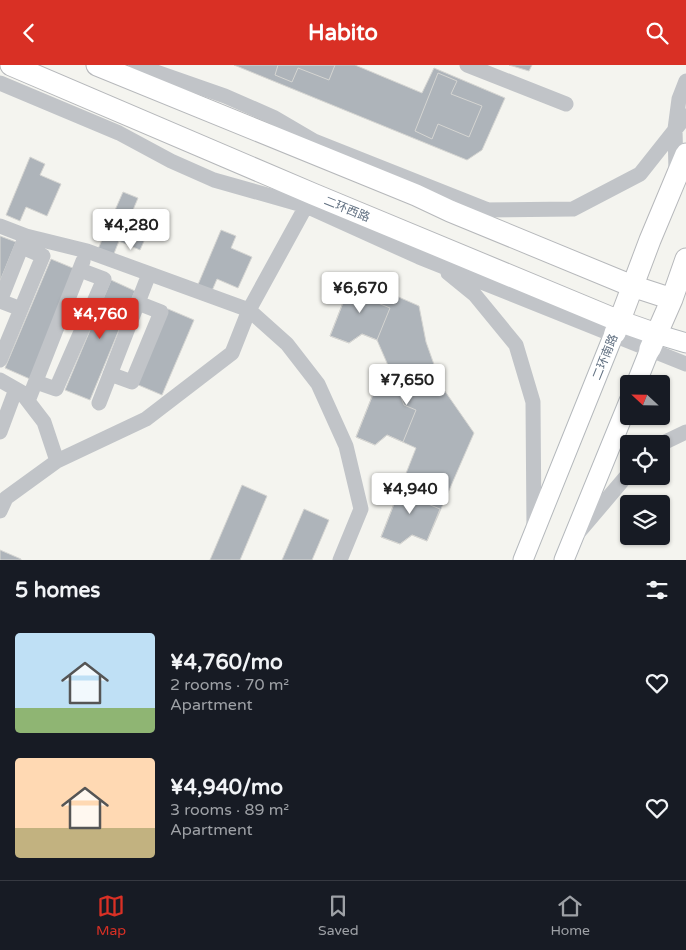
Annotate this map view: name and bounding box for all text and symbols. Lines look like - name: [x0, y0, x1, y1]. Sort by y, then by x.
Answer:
- icon: back: [15, 19, 43, 47]
- icon: search: [643, 19, 671, 47]
- text: Habito: [308, 20, 378, 46]
- street label: 二环西路: [322, 194, 372, 224]
- pin: ¥4,280: [90, 209, 172, 251]
- text: ¥4,280: [104, 215, 158, 235]
- pin: ¥6,670: [319, 271, 401, 314]
- text: ¥6,670: [333, 278, 387, 298]
- pin: ¥4,760: [59, 297, 141, 340]
- text: ¥4,760: [73, 304, 127, 324]
- street label: 二环南路: [590, 332, 620, 382]
- pin: ¥7,650: [366, 363, 448, 406]
- text: ¥7,650: [380, 370, 434, 390]
- north arrow: [620, 375, 670, 425]
- map controls: [620, 375, 670, 545]
- button: locate: [620, 435, 670, 485]
- pin: ¥4,940: [369, 473, 451, 515]
- text: ¥4,940: [383, 479, 437, 499]
- button: layers: [620, 495, 670, 545]
- icon: filters: [643, 576, 671, 604]
- text: 5 homes: [15, 578, 100, 603]
- text: ¥4,760/mo: [170, 650, 283, 675]
- icon: home: [55, 653, 115, 713]
- icon: heart: [643, 669, 671, 697]
- text: 2 rooms · 70 m²: [170, 675, 289, 695]
- text: Apartment: [170, 695, 253, 715]
- text: ¥4,940/mo: [170, 775, 283, 800]
- icon: home: [55, 778, 115, 838]
- icon: heart: [643, 794, 671, 822]
- text: 3 rooms · 89 m²: [170, 800, 289, 820]
- text: Apartment: [170, 820, 253, 840]
- tab: Map: [96, 892, 126, 939]
- tab: Saved: [318, 892, 359, 939]
- tab: Home: [550, 892, 590, 939]

